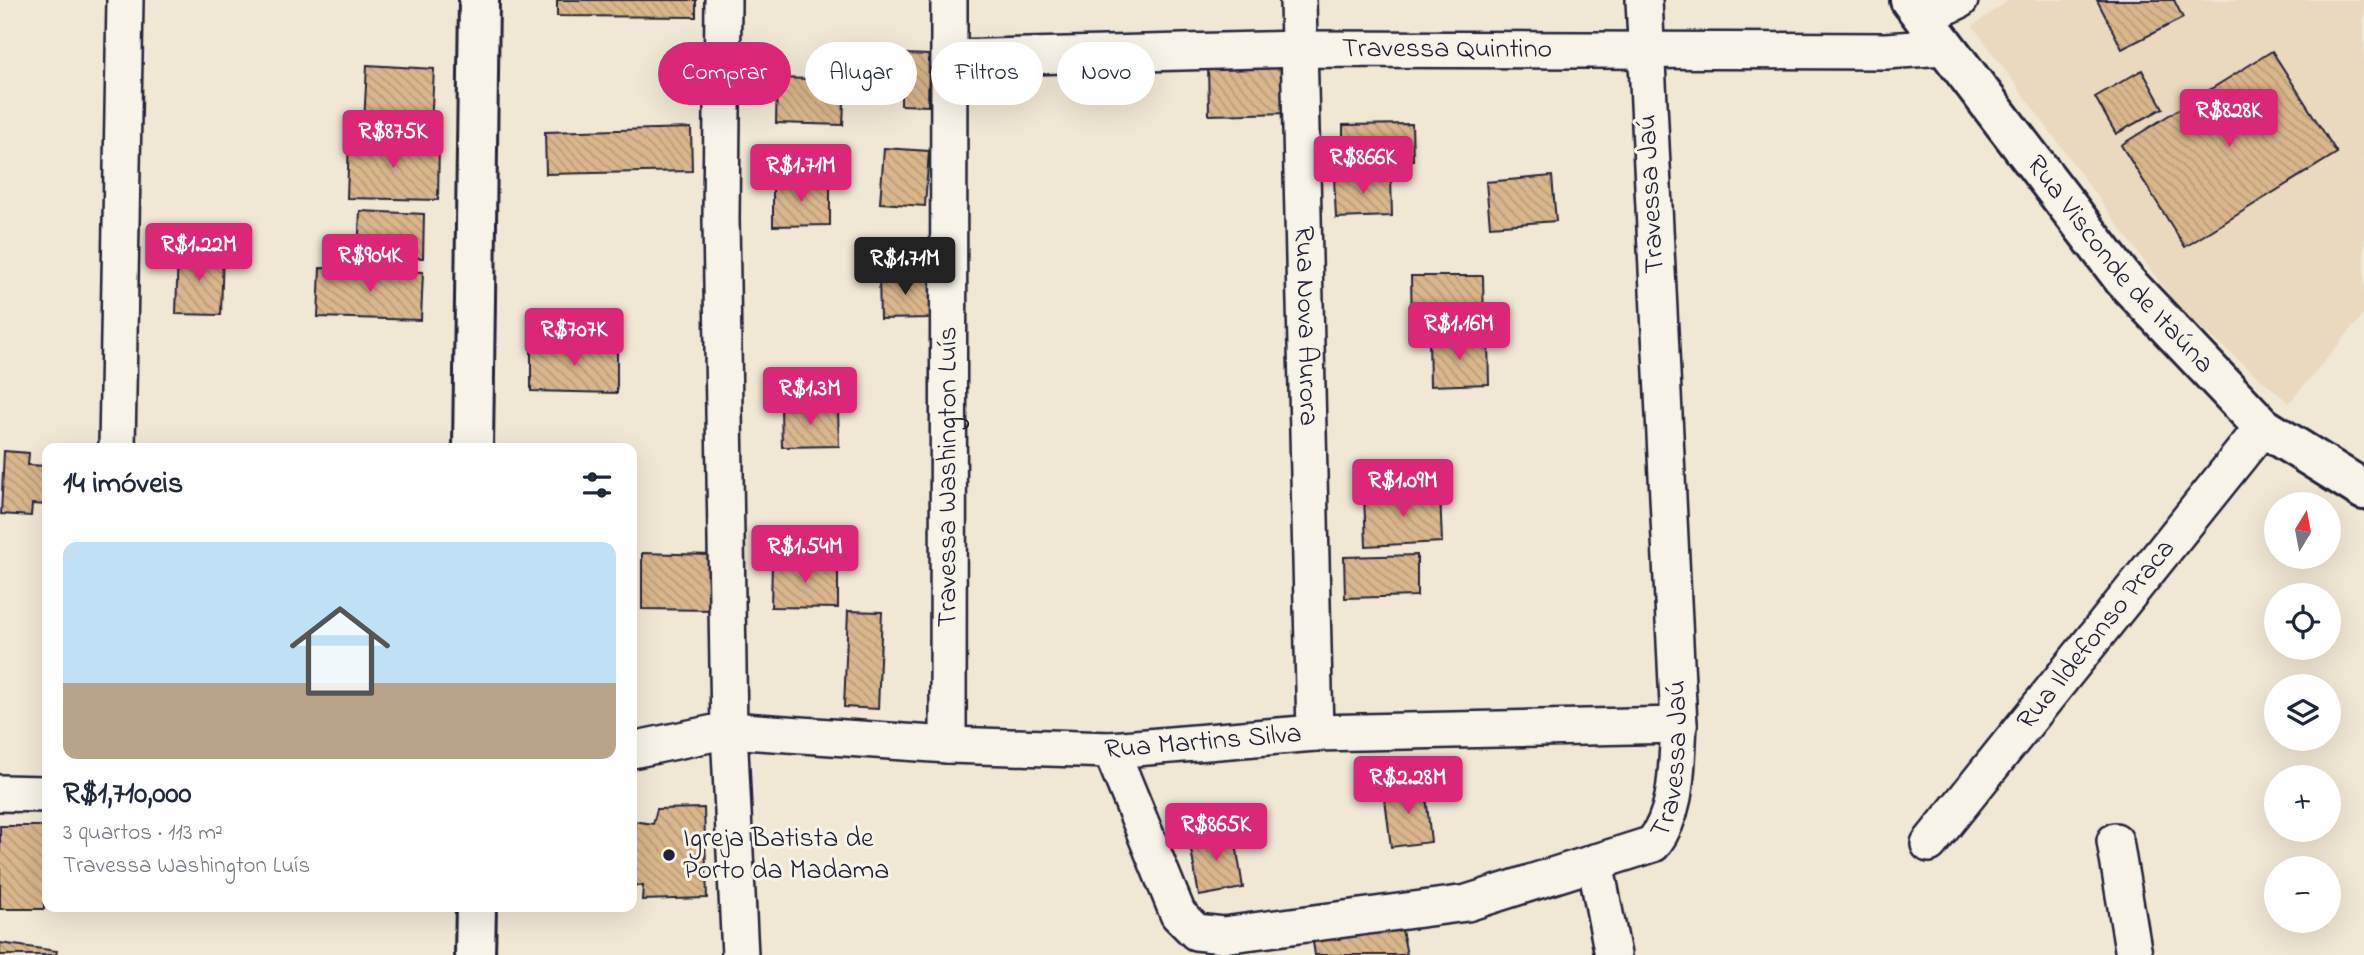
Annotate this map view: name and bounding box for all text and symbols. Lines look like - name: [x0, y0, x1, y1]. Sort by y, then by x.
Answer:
- street label: Travessa Quintino: [1342, 29, 1552, 70]
- chip: Comprar: [658, 42, 791, 105]
- chip: Alugar: [805, 42, 917, 105]
- chip: Filtros: [931, 42, 1043, 105]
- chip: Novo: [1057, 42, 1155, 105]
- pin: R$828K: [2172, 90, 2286, 149]
- text: R$828K: [2196, 95, 2262, 128]
- pin: R$875K: [336, 110, 450, 170]
- street label: Travessa Jaú: [1627, 113, 1677, 275]
- text: R$875K: [358, 116, 428, 149]
- pin: R$866K: [1306, 136, 1420, 196]
- text: R$866K: [1330, 142, 1396, 175]
- pin: R$1.71M: [736, 144, 866, 204]
- street label: Rua Visconde de Itaúna: [2015, 147, 2223, 383]
- text: R$1.71M: [766, 150, 836, 183]
- pin: R$1.22M: [134, 224, 264, 283]
- street label: Rua Nova Aurora: [1283, 225, 1328, 426]
- text: R$1.22M: [161, 229, 237, 262]
- pin: R$904K: [313, 234, 427, 294]
- pin: R$1.71M: [840, 238, 970, 297]
- text: R$904K: [338, 240, 402, 273]
- text: R$1.71M: [870, 243, 940, 276]
- pin: R$1.16M: [1394, 302, 1524, 362]
- pin: R$707K: [517, 308, 631, 368]
- text: R$1.16M: [1424, 308, 1494, 341]
- text: R$707K: [541, 314, 607, 347]
- street label: Travessa Washington Luís: [928, 326, 969, 628]
- pin: R$1.3M: [753, 368, 867, 427]
- text: R$1.3M: [779, 373, 841, 406]
- pin: R$1.09M: [1338, 460, 1468, 519]
- text: 14 imóveis: [63, 463, 183, 507]
- text: R$1.09M: [1368, 465, 1438, 498]
- icon: filters: [578, 466, 616, 504]
- north arrow: [2264, 492, 2342, 569]
- map controls: [2264, 492, 2341, 933]
- pin: R$1.54M: [740, 526, 870, 585]
- street label: Rua Ildefonso Praca: [2007, 530, 2186, 739]
- text: R$1.54M: [767, 531, 843, 564]
- button: locate: [2264, 583, 2341, 660]
- icon: home: [277, 588, 403, 714]
- button: layers: [2264, 674, 2341, 751]
- street label: Travessa Jaú: [1640, 679, 1699, 846]
- street label: Rua Martins Silva: [1103, 714, 1303, 771]
- pin: R$2.28M: [1343, 756, 1473, 816]
- text: R$2.28M: [1370, 762, 1446, 795]
- button: +: [2264, 765, 2341, 842]
- text: R$1,710,000: [63, 773, 191, 817]
- pin: R$865K: [1159, 804, 1273, 863]
- text: R$865K: [1181, 809, 1251, 842]
- text: 3 quartos · 113 m²: [63, 817, 223, 850]
- place label: Igreja Batista de Porto da Madama: [683, 819, 889, 892]
- marker: Igreja Batista de Porto da Madama: [661, 847, 677, 863]
- text: Travessa Washington Luís: [63, 850, 310, 883]
- button: −: [2264, 856, 2341, 933]

